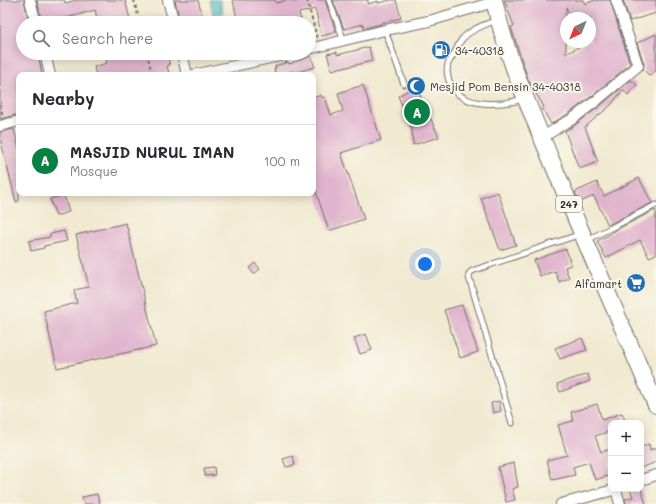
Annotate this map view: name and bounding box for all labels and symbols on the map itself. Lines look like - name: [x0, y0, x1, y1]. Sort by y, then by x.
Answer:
- north arrow: [560, 12, 596, 48]
- fuel station icon: 34-40318: [430, 39, 452, 61]
- place label: 34-40318: [455, 43, 504, 58]
- mosque icon: Mesjid Pom Bensin 34-40318: [405, 75, 427, 97]
- place label: Mesjid Pom Bensin 34-40318: [430, 79, 581, 94]
- pin: A: [404, 97, 430, 127]
- road number: 247: [556, 196, 582, 212]
- your location: [415, 254, 435, 274]
- supermarket icon: Alfamart: [625, 272, 647, 294]
- place label: Alfamart: [575, 276, 622, 291]

